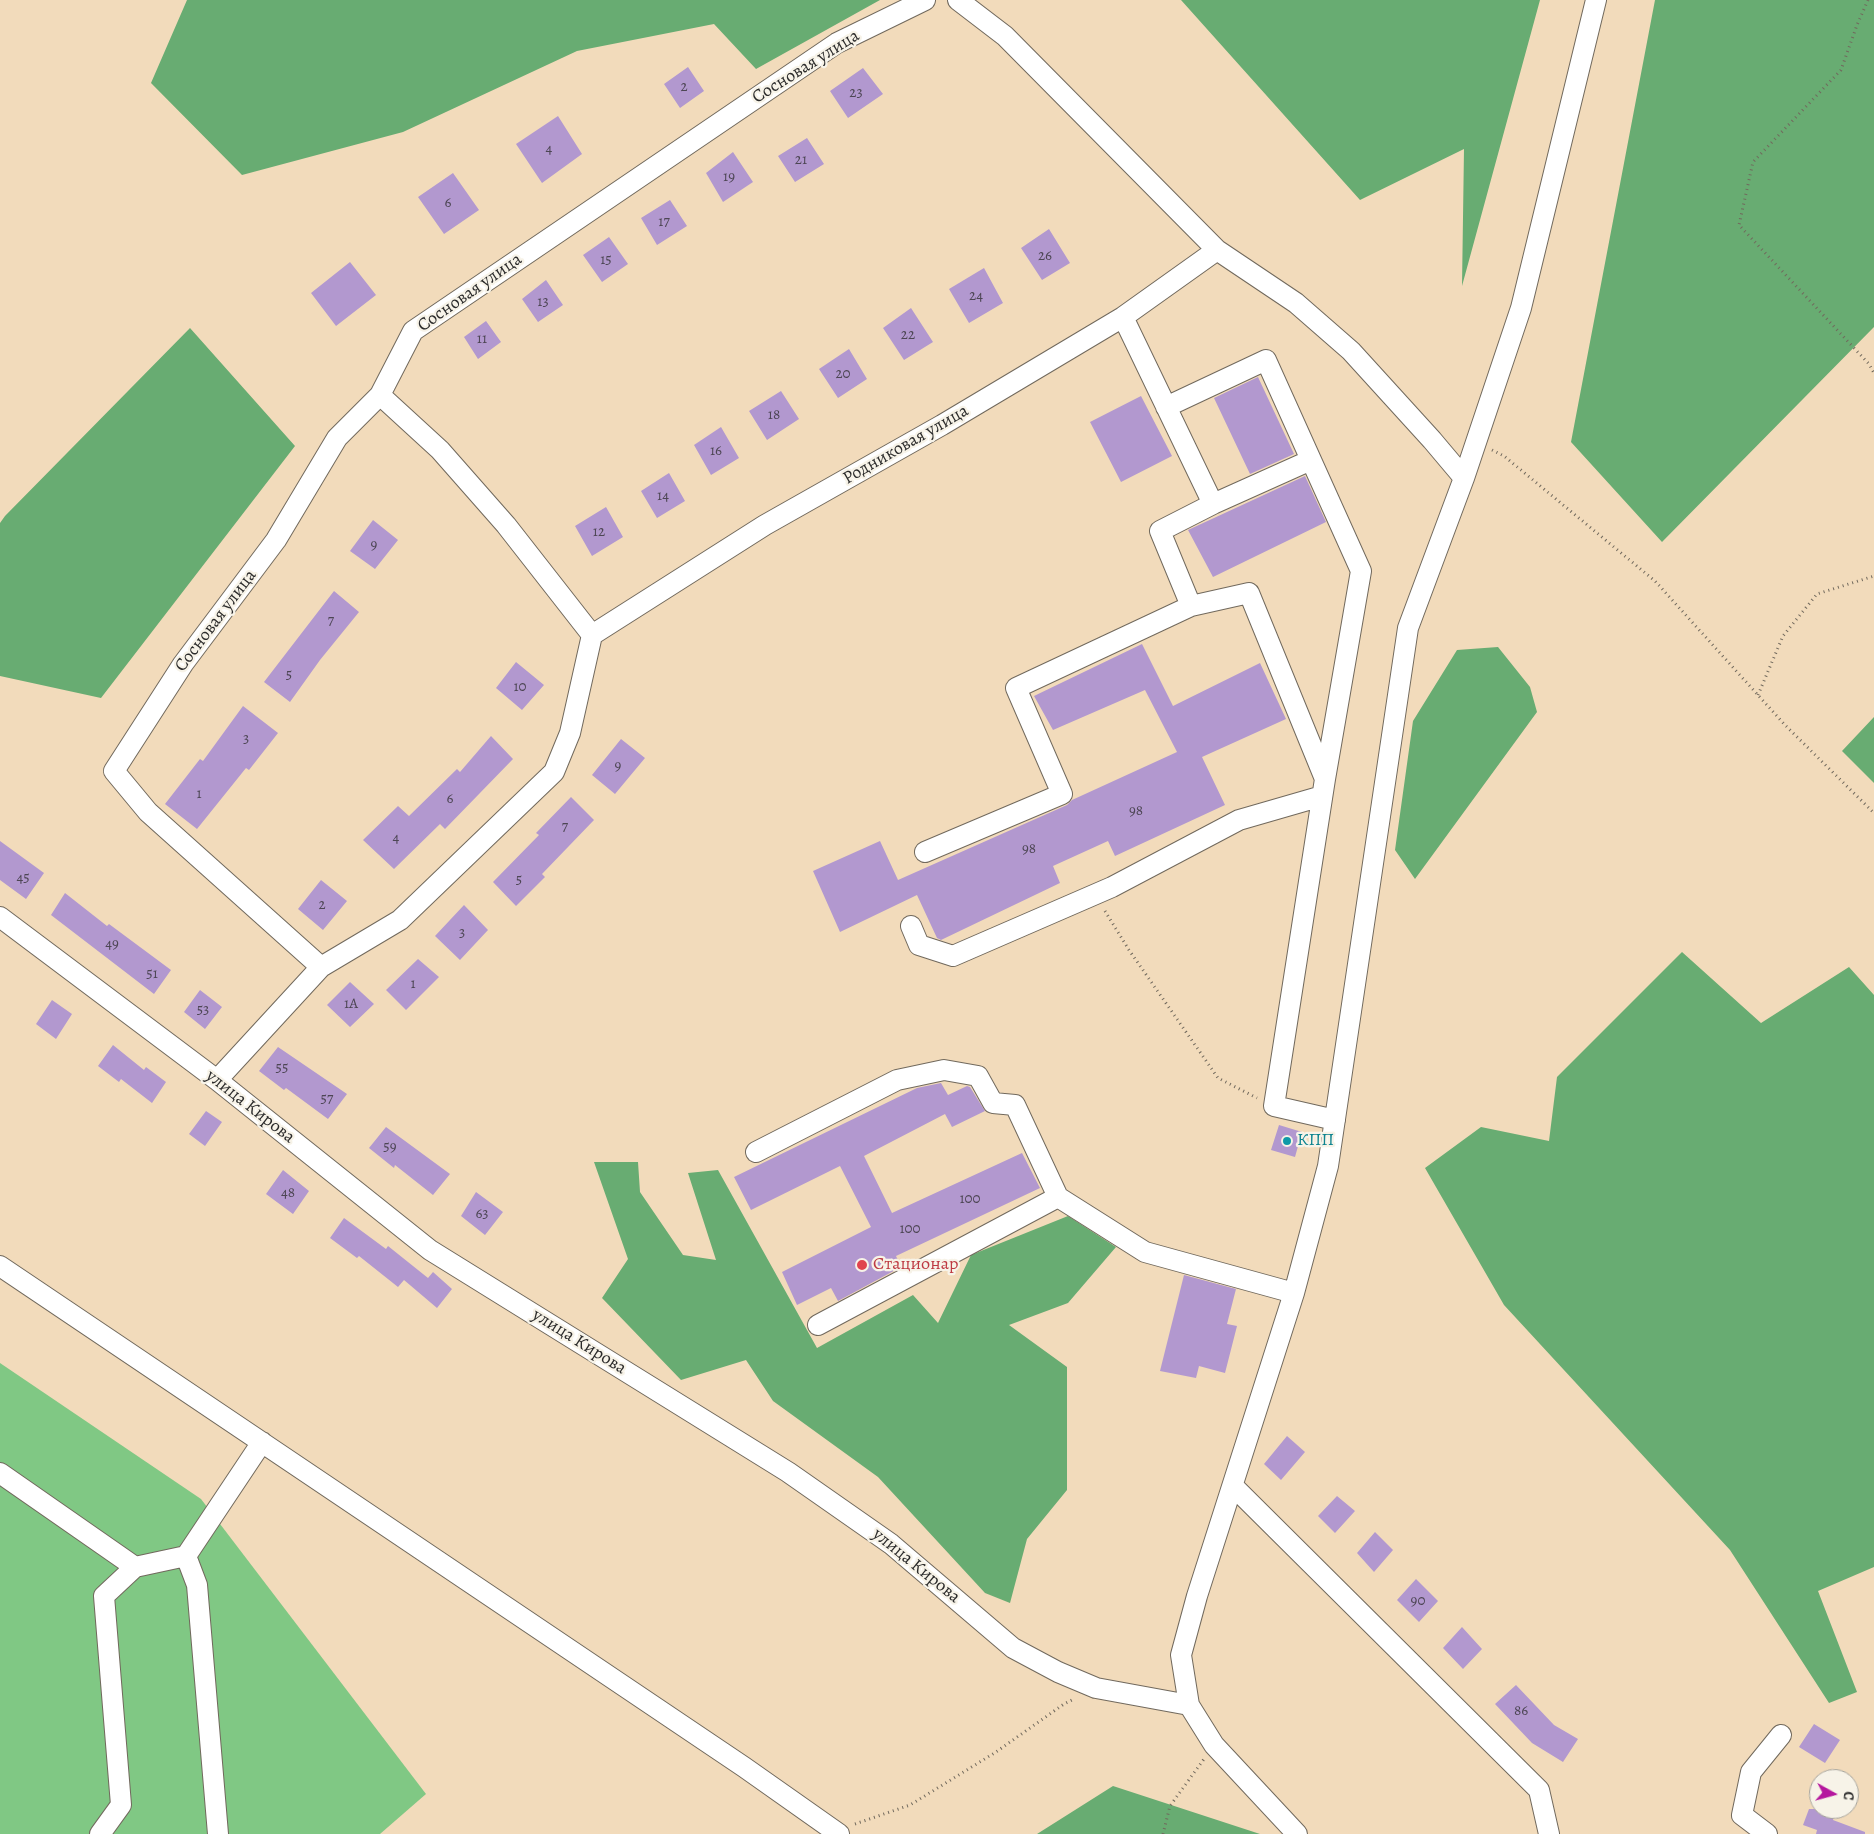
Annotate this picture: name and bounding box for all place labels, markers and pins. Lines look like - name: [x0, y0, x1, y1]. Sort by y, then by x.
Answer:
- place label: КПП: [1297, 1130, 1334, 1152]
- marker: КПП: [1281, 1135, 1293, 1147]
- place label: Стационар: [873, 1254, 958, 1276]
- marker: Стационар: [855, 1258, 869, 1272]

